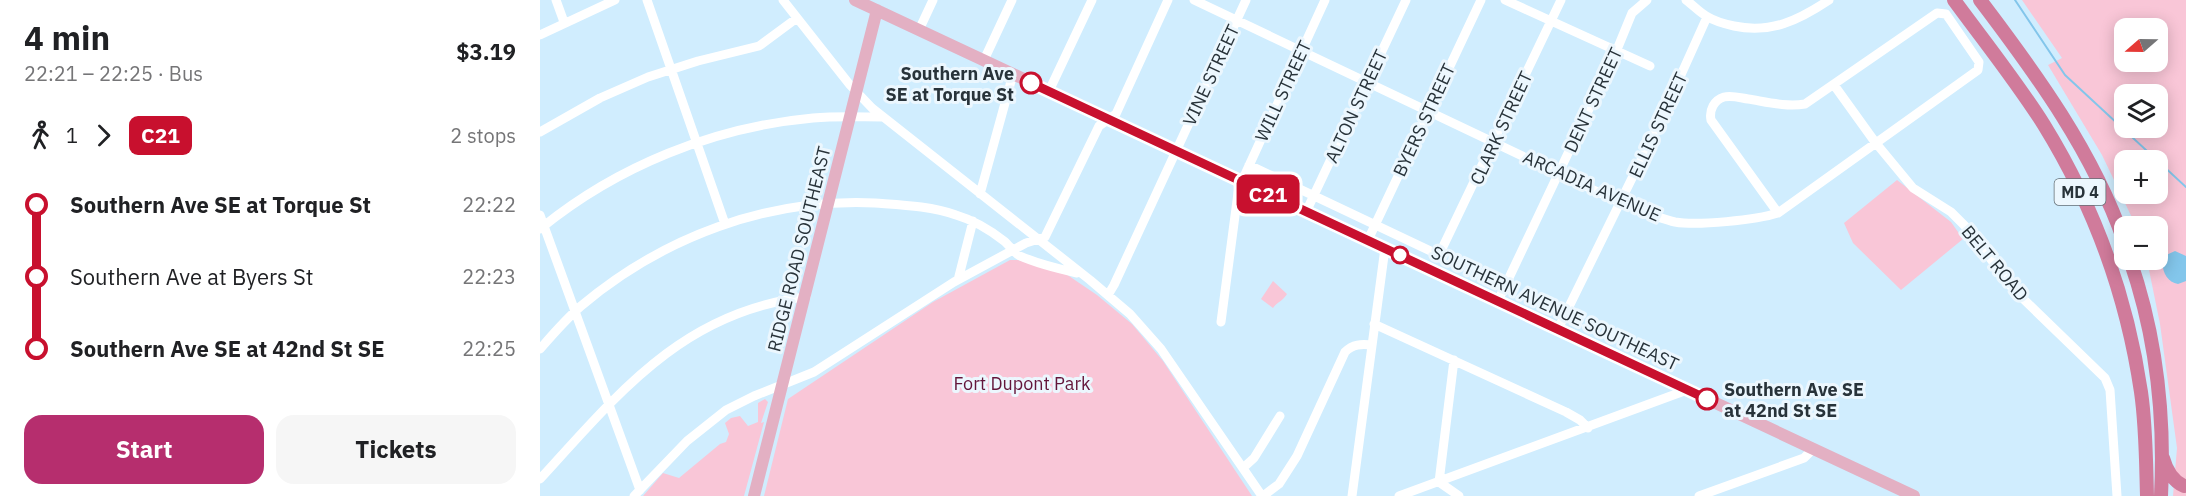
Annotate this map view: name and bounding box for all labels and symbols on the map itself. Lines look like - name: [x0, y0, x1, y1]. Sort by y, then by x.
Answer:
- north arrow: [2114, 18, 2168, 72]
- street label: VINE STREET: [1178, 21, 1244, 129]
- street label: WILL STREET: [1250, 37, 1316, 145]
- street label: DENT STREET: [1559, 44, 1627, 156]
- street label: ALTON STREET: [1320, 46, 1392, 166]
- street label: BYERS STREET: [1388, 60, 1460, 180]
- place label: Southern Ave SE at Torque St: [886, 62, 1014, 106]
- street label: CLARK STREET: [1465, 68, 1537, 188]
- street label: ELLIS STREET: [1624, 69, 1692, 181]
- marker: Southern Ave SE at Torque St: [1020, 72, 1042, 94]
- street label: RIDGE ROAD SOUTHEAST: [762, 144, 836, 354]
- street label: ARCADIA AVENUE: [1520, 145, 1664, 227]
- line badge: C21: [1234, 174, 1302, 214]
- road number: MD 4: [2054, 179, 2106, 205]
- street label: BELT ROAD: [1957, 220, 2033, 306]
- street label: SOUTHERN AVENUE SOUTHEAST: [1428, 240, 1682, 376]
- unlabelled marker: [1391, 246, 1409, 264]
- park label: Fort Dupont Park: [954, 372, 1091, 395]
- place label: Southern Ave SE at 42nd St SE: [1724, 378, 1864, 422]
- marker: Southern Ave SE at 42nd St SE: [1696, 388, 1718, 410]

